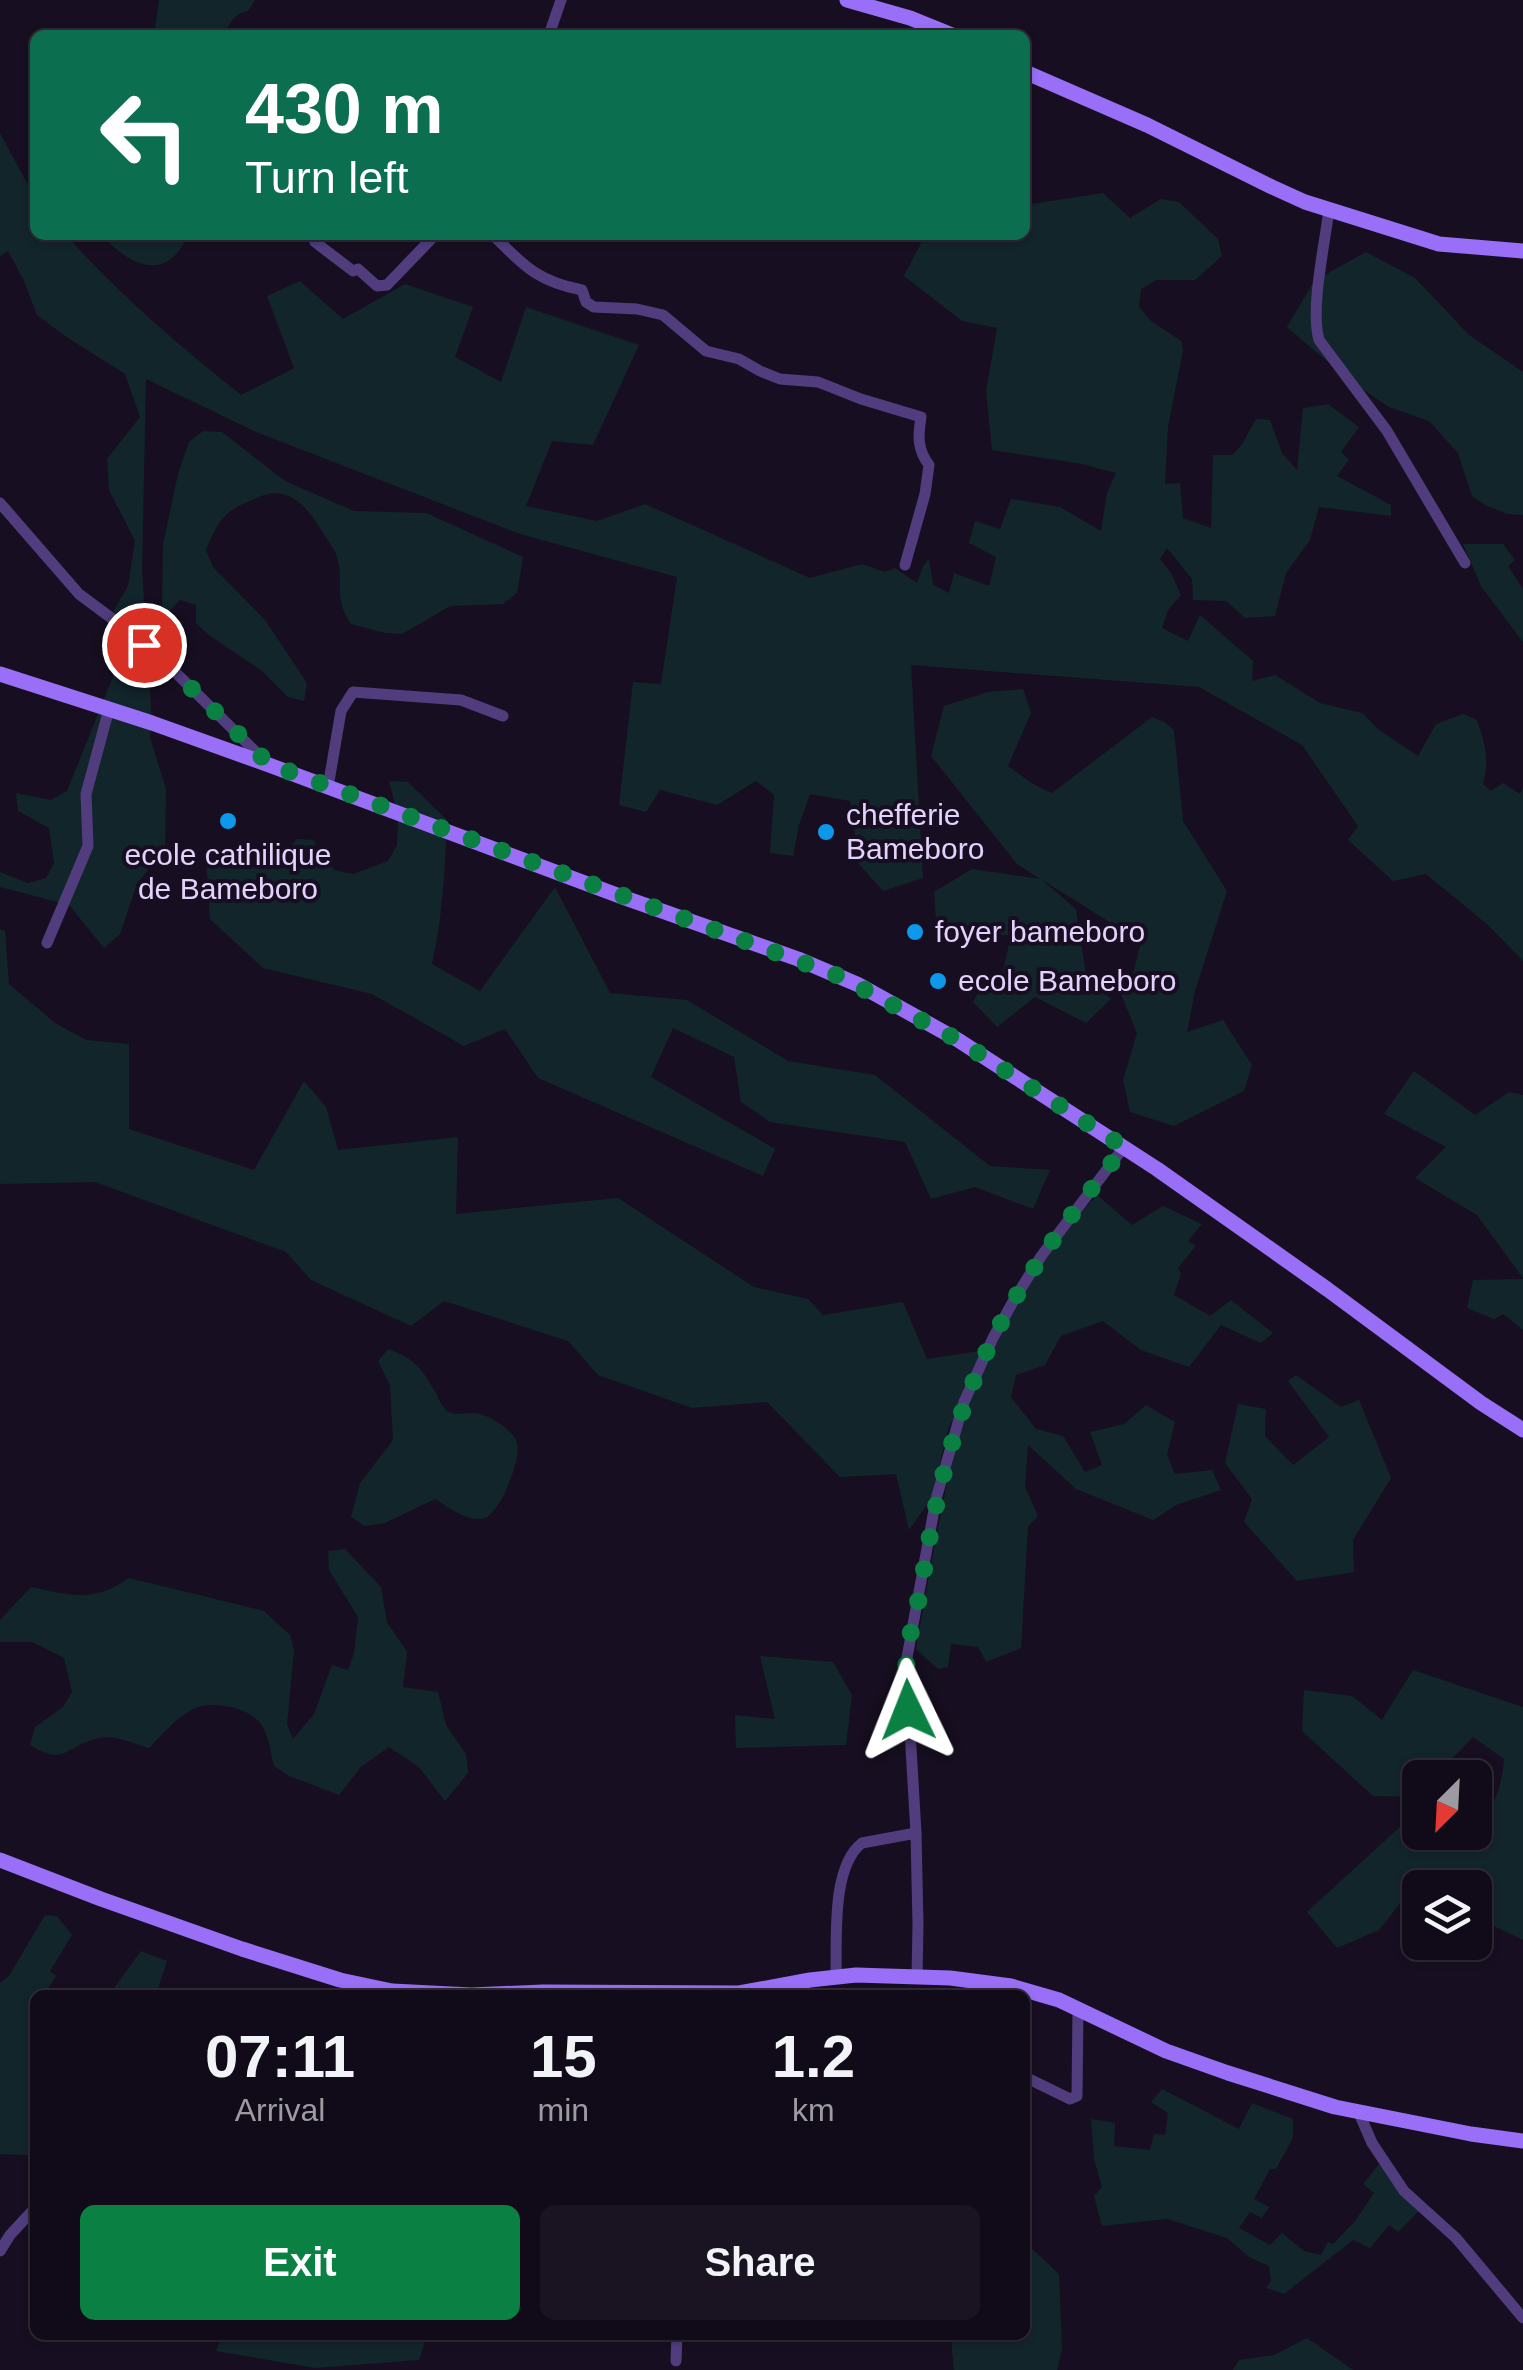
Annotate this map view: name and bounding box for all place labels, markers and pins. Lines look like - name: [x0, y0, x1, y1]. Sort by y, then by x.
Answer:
- pin: [102, 603, 187, 688]
- place label: chefferie Bameboro: [846, 798, 984, 865]
- marker: ecole cathilique de Bameboro: [217, 810, 239, 832]
- marker: chefferie Bameboro: [815, 821, 837, 843]
- place label: ecole cathilique de Bameboro: [125, 838, 331, 905]
- place label: foyer bameboro: [935, 915, 1145, 948]
- marker: foyer bameboro: [904, 921, 926, 943]
- place label: ecole Bameboro: [958, 964, 1176, 997]
- marker: ecole Bameboro: [927, 970, 949, 992]

